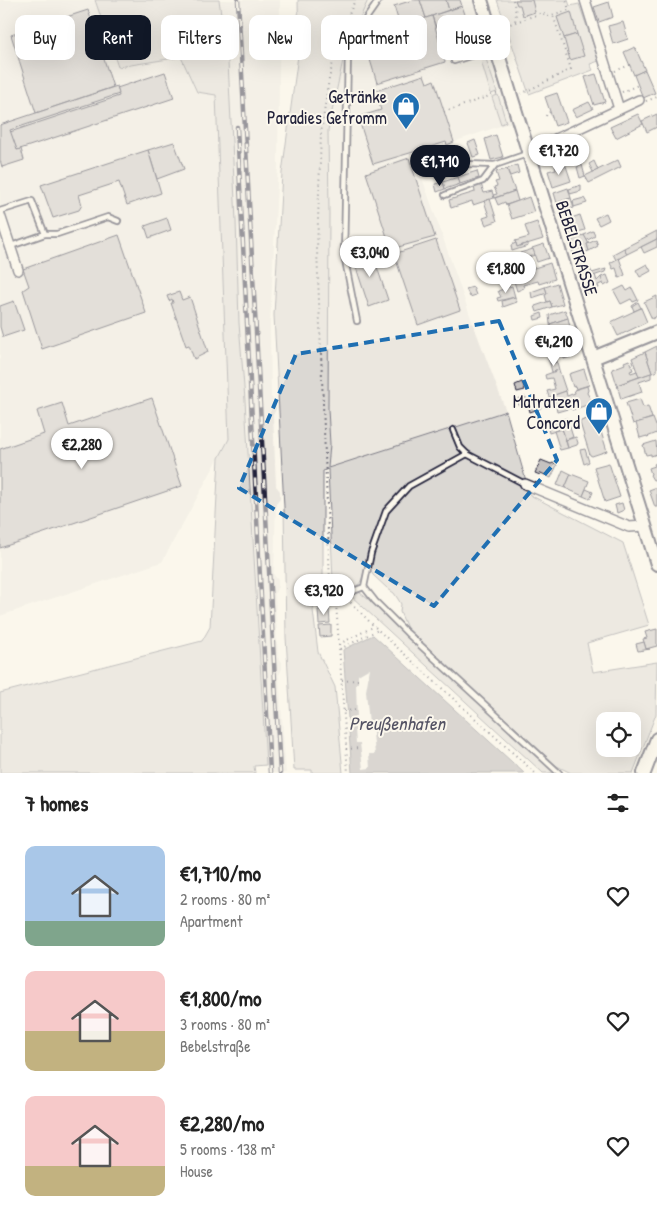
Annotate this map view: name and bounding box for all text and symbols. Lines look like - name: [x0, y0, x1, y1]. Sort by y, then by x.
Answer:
- chip: Buy: [15, 15, 75, 60]
- chip: Rent: [85, 15, 151, 60]
- chip: Filters: [161, 15, 239, 60]
- chip: New: [249, 15, 311, 60]
- chip: Apartment: [321, 15, 427, 60]
- chip: House: [437, 15, 510, 60]
- place label: Getränke Paradies Gefromm: [267, 84, 387, 130]
- shop icon: Getränke Paradies Gefromm: [391, 91, 421, 130]
- pin: €1,720: [518, 134, 600, 176]
- text: €1,720: [539, 139, 579, 161]
- pin: €1,710: [399, 144, 481, 187]
- text: €1,710: [421, 150, 459, 172]
- street label: BEBELSTRASSE: [550, 197, 604, 299]
- pin: €3,040: [329, 236, 411, 278]
- text: €3,040: [351, 241, 389, 263]
- pin: €1,800: [465, 252, 547, 294]
- text: €1,800: [487, 257, 525, 279]
- pin: €4,210: [513, 324, 595, 367]
- text: €4,210: [535, 330, 573, 352]
- place label: Matratzen Concord: [513, 389, 580, 435]
- shop icon: Matratzen Concord: [584, 396, 614, 435]
- pin: €2,280: [41, 428, 123, 470]
- text: €2,280: [62, 433, 102, 455]
- pin: €3,920: [283, 574, 365, 616]
- text: €3,920: [305, 579, 343, 601]
- water label: Preußenhafen: [349, 710, 447, 736]
- map controls: [596, 712, 641, 757]
- button: locate: [596, 712, 641, 757]
- text: 7 homes: [25, 789, 88, 818]
- icon: filters: [604, 789, 632, 817]
- text: €1,710/mo: [180, 859, 261, 888]
- icon: home: [65, 866, 125, 926]
- icon: heart: [604, 882, 632, 910]
- text: 2 rooms · 80 m²: [180, 888, 270, 910]
- text: Apartment: [180, 910, 243, 932]
- text: €1,800/mo: [180, 984, 262, 1013]
- icon: home: [65, 991, 125, 1051]
- icon: heart: [604, 1007, 632, 1035]
- text: 3 rooms · 80 m²: [180, 1013, 270, 1035]
- text: Bebelstraße: [180, 1035, 251, 1057]
- text: €2,280/mo: [180, 1109, 264, 1138]
- icon: home: [65, 1116, 125, 1176]
- icon: heart: [604, 1132, 632, 1160]
- text: 5 rooms · 138 m²: [180, 1138, 275, 1160]
- text: House: [180, 1160, 213, 1182]

